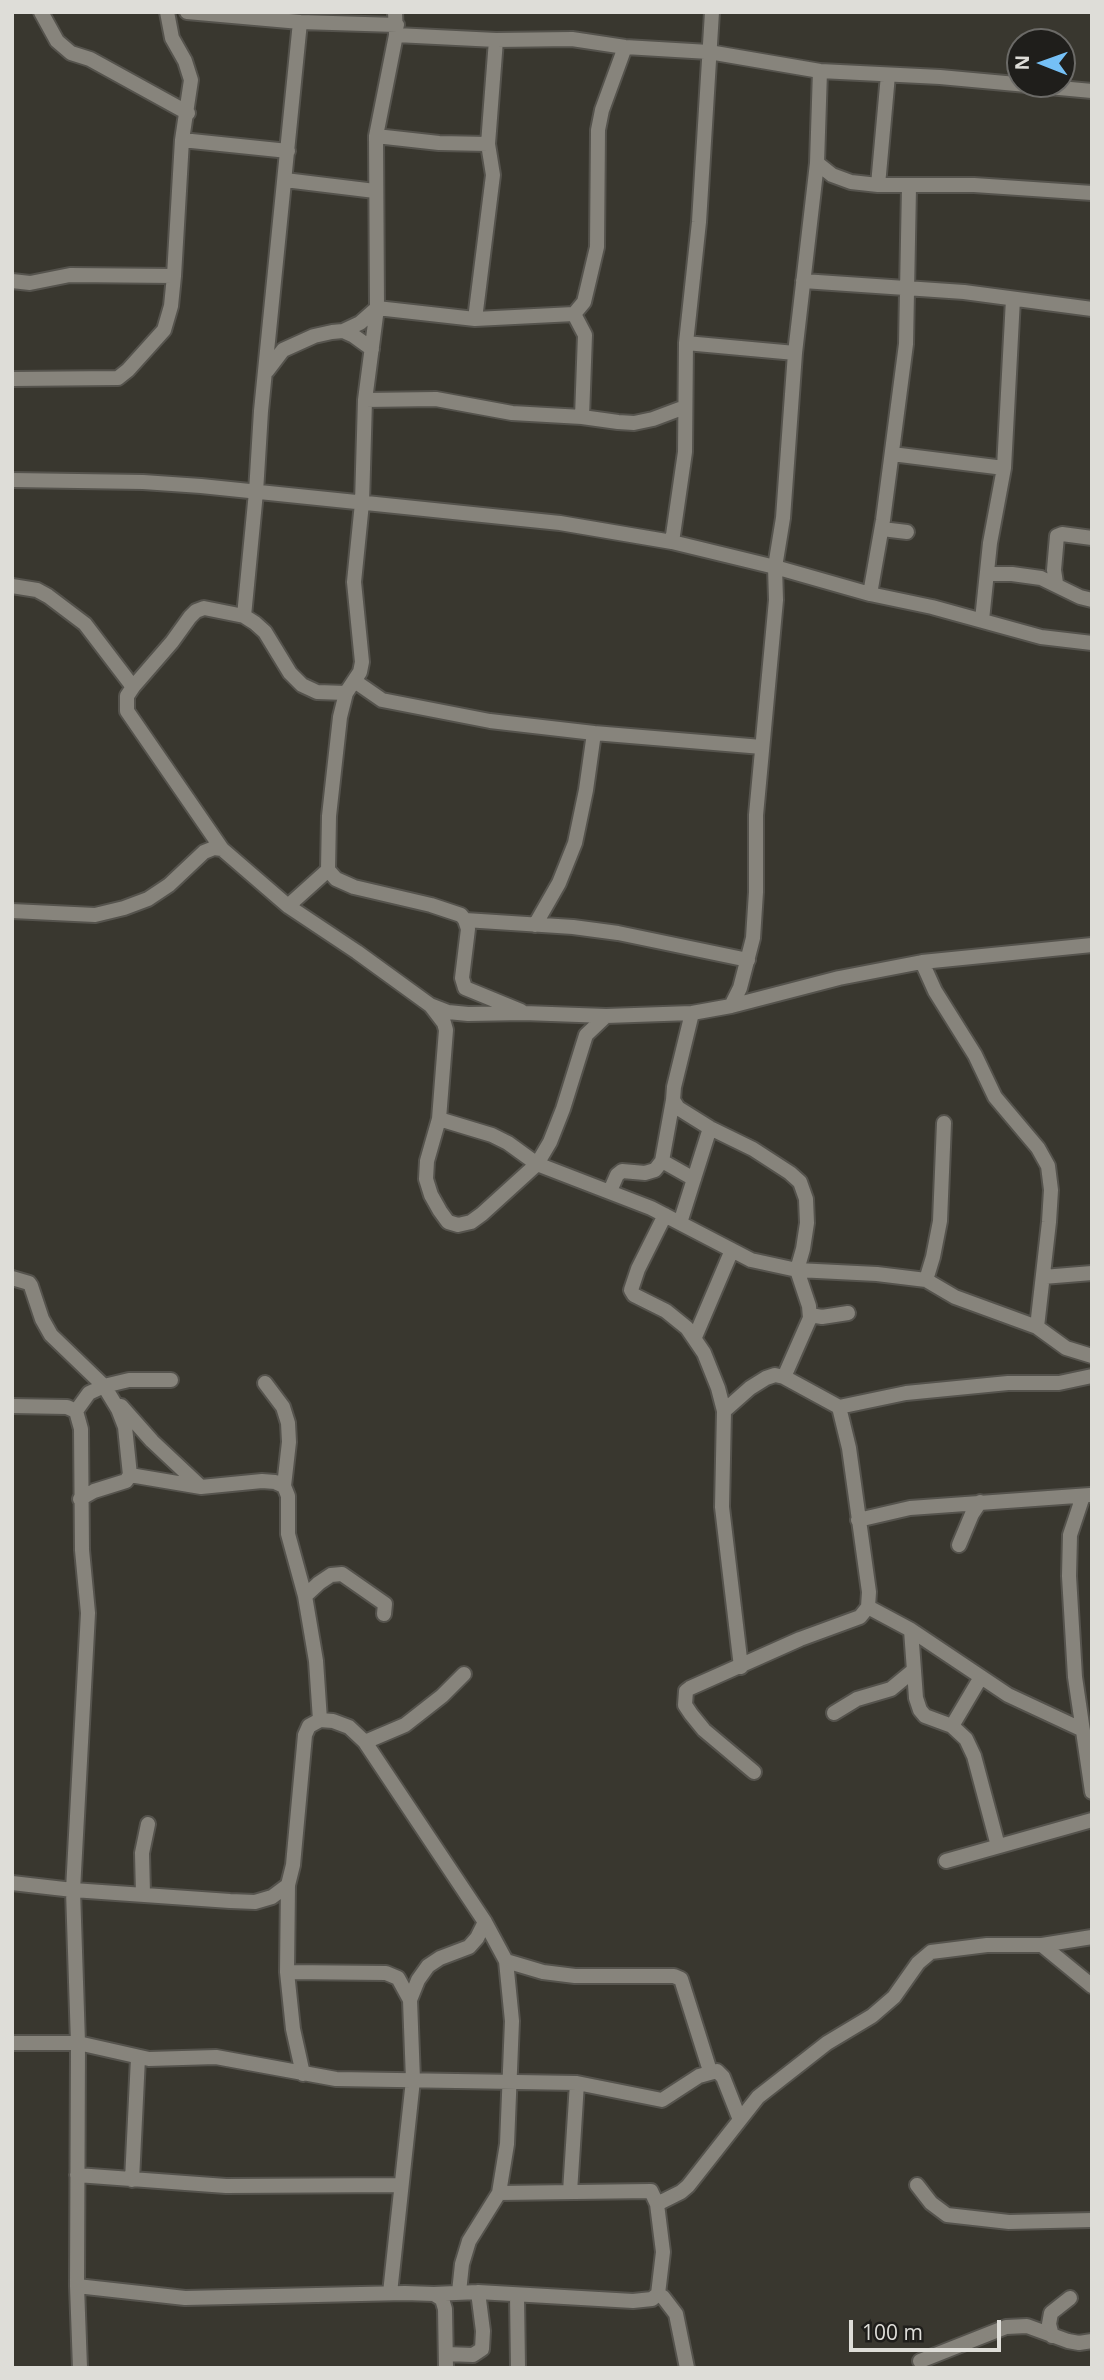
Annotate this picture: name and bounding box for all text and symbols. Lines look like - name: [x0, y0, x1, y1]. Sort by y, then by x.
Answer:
- north arrow: [1006, 28, 1076, 98]
- text: N: [1009, 55, 1035, 71]
- scale bar: [852, 2306, 1004, 2350]
- text: 100 m: [862, 2318, 923, 2346]

